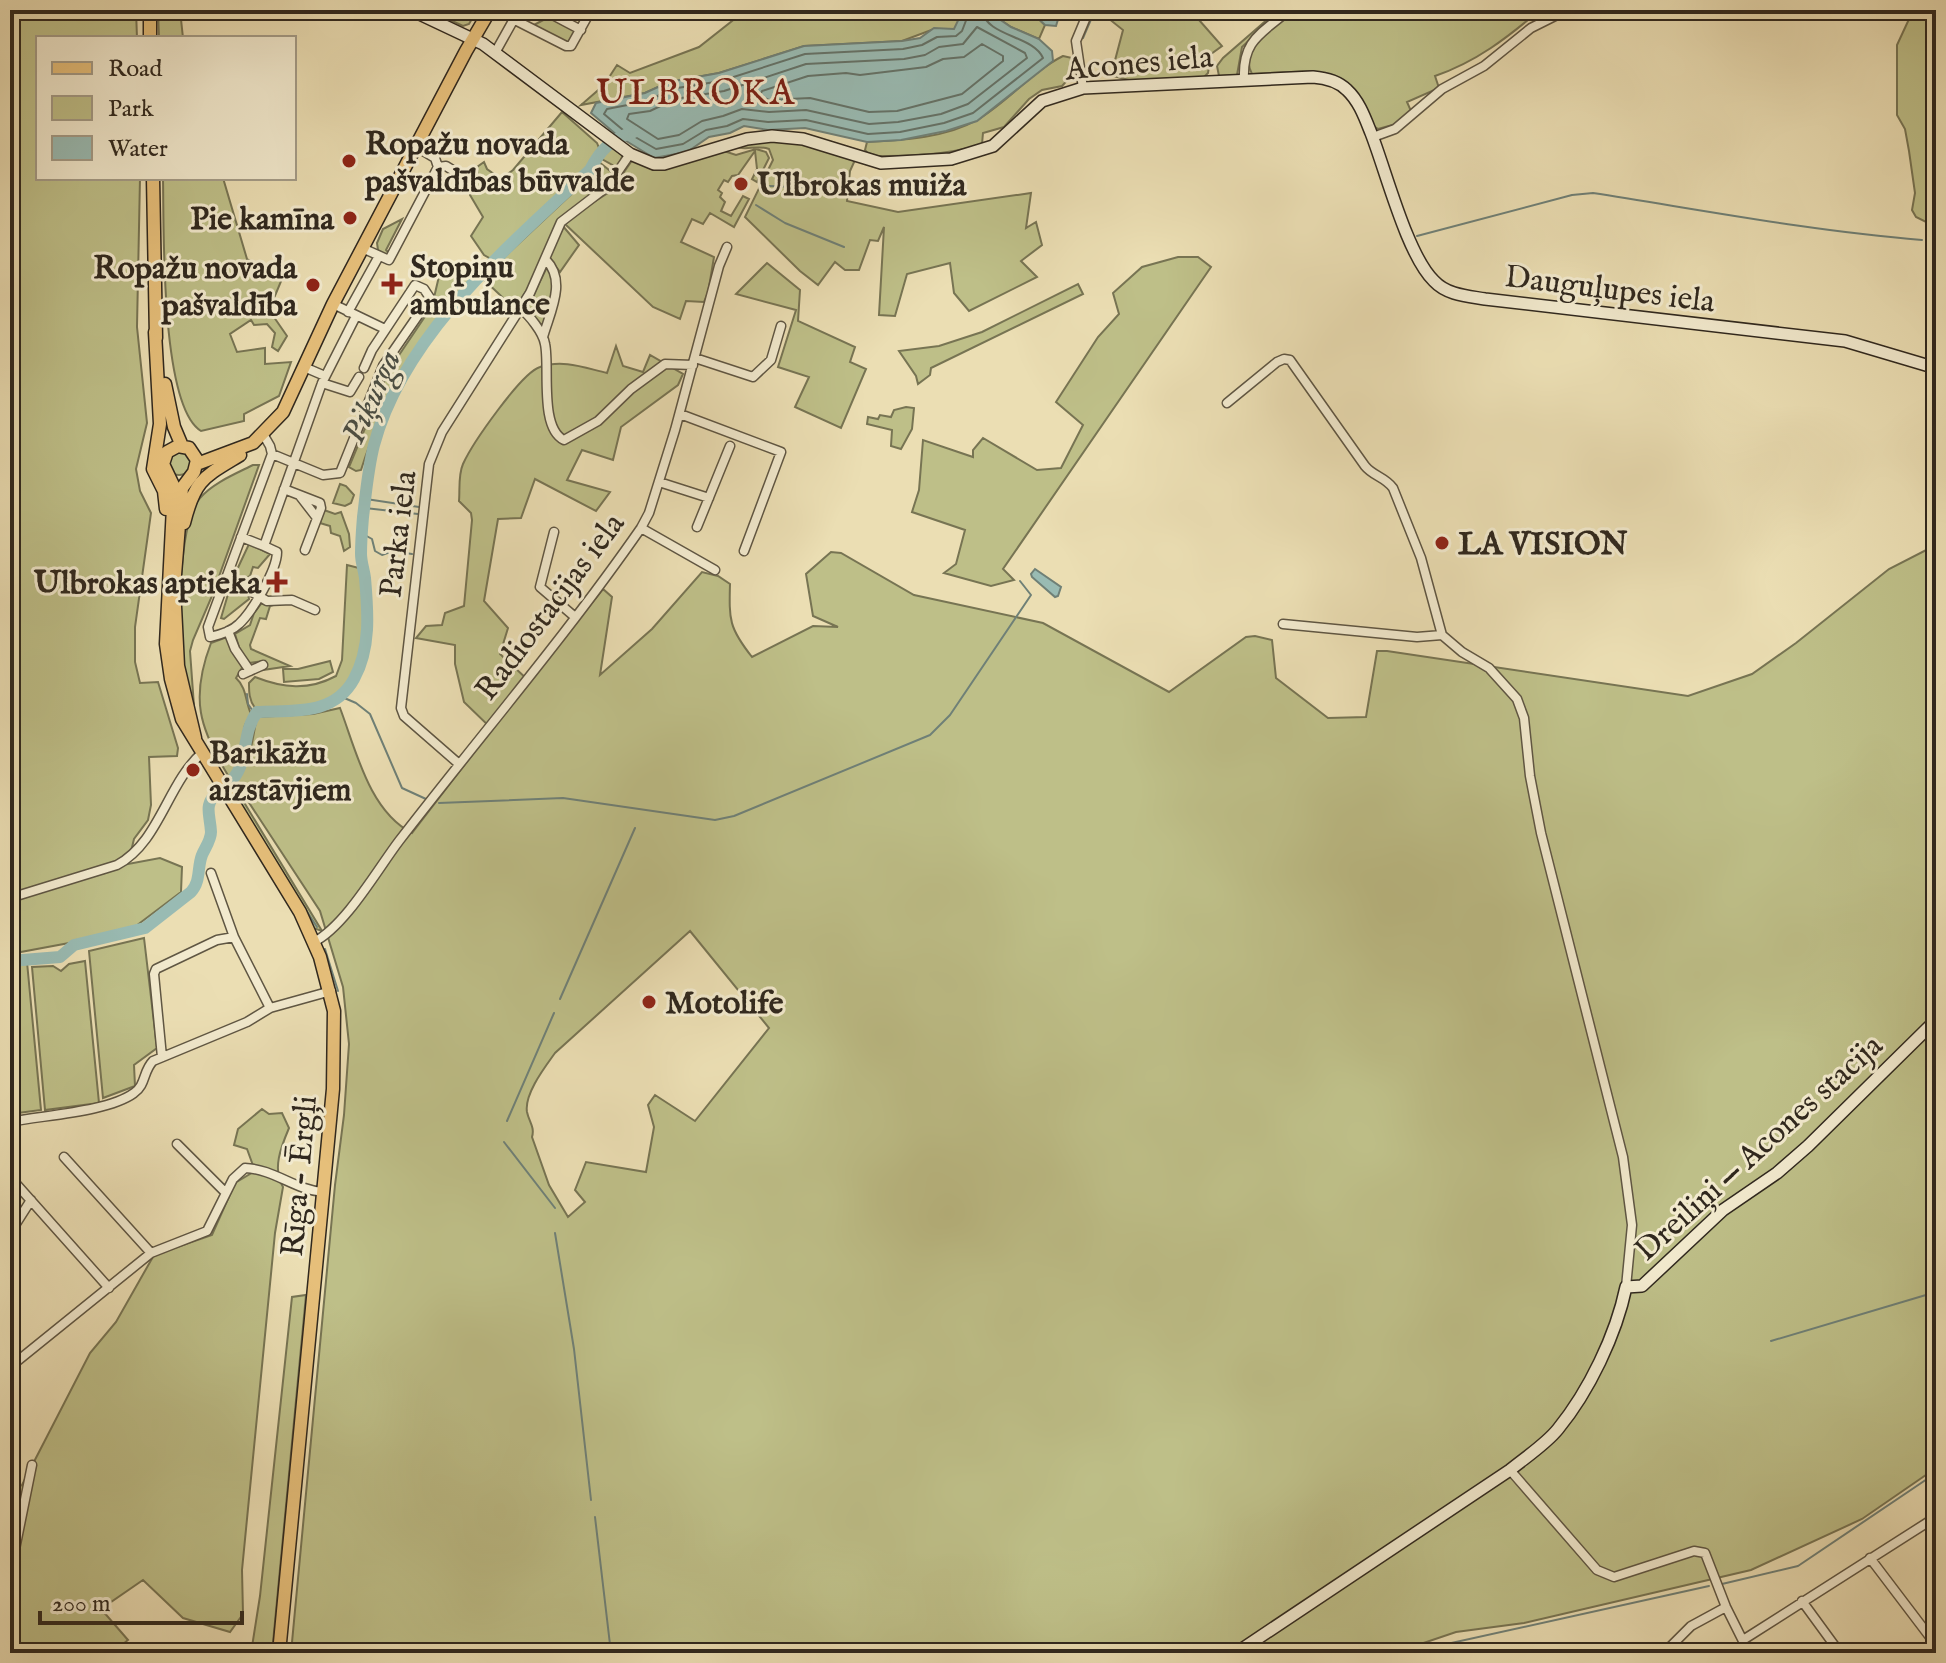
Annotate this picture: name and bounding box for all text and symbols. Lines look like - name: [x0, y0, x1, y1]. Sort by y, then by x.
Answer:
- legend: [36, 36, 296, 180]
- street label: Acones iela: [1063, 38, 1215, 91]
- text: Road: [108, 54, 162, 85]
- district label: ULBROKA: [596, 71, 796, 117]
- text: Park: [108, 94, 154, 125]
- place label: Ropažu novada pašvaldības būvvalde: [364, 125, 635, 203]
- text: Water: [108, 134, 168, 165]
- marker: Ropažu novada pašvaldības būvvalde: [340, 152, 358, 170]
- place label: Ulbrokas muiža: [757, 166, 968, 207]
- marker: Ulbrokas muiža: [732, 175, 750, 193]
- place label: Pie kamīna: [190, 200, 335, 241]
- marker: Pie kamīna: [341, 209, 359, 227]
- place label: Stopiņu ambulance: [410, 248, 550, 326]
- place label: Ropažu novada pašvaldība: [93, 249, 298, 327]
- street label: Dauguļupes iela: [1502, 257, 1717, 324]
- marker: Stopiņu ambulance: [381, 273, 403, 295]
- marker: Ropažu novada pašvaldība: [304, 276, 322, 294]
- water label: Piķurga: [333, 344, 412, 451]
- street label: Parka iela: [371, 468, 428, 600]
- street label: Radiostacijas iela: [467, 505, 635, 709]
- place label: LA VISION: [1458, 525, 1628, 566]
- marker: LA VISION: [1433, 534, 1451, 552]
- place label: Ulbrokas aptieka: [34, 564, 262, 605]
- marker: Ulbrokas aptieka: [268, 573, 286, 591]
- place label: Barikāžu aizstāvjiem: [209, 734, 352, 812]
- marker: Barikāžu aizstāvjiem: [184, 761, 202, 779]
- place label: Motolife: [665, 984, 784, 1025]
- marker: Motolife: [640, 993, 658, 1011]
- street label: Dreiliņi — Acones stacija: [1627, 1026, 1893, 1271]
- street label: Rīga - Ērgļi: [273, 1094, 328, 1258]
- scale bar: [40, 1575, 242, 1625]
- text: 200 m: [52, 1589, 111, 1620]

